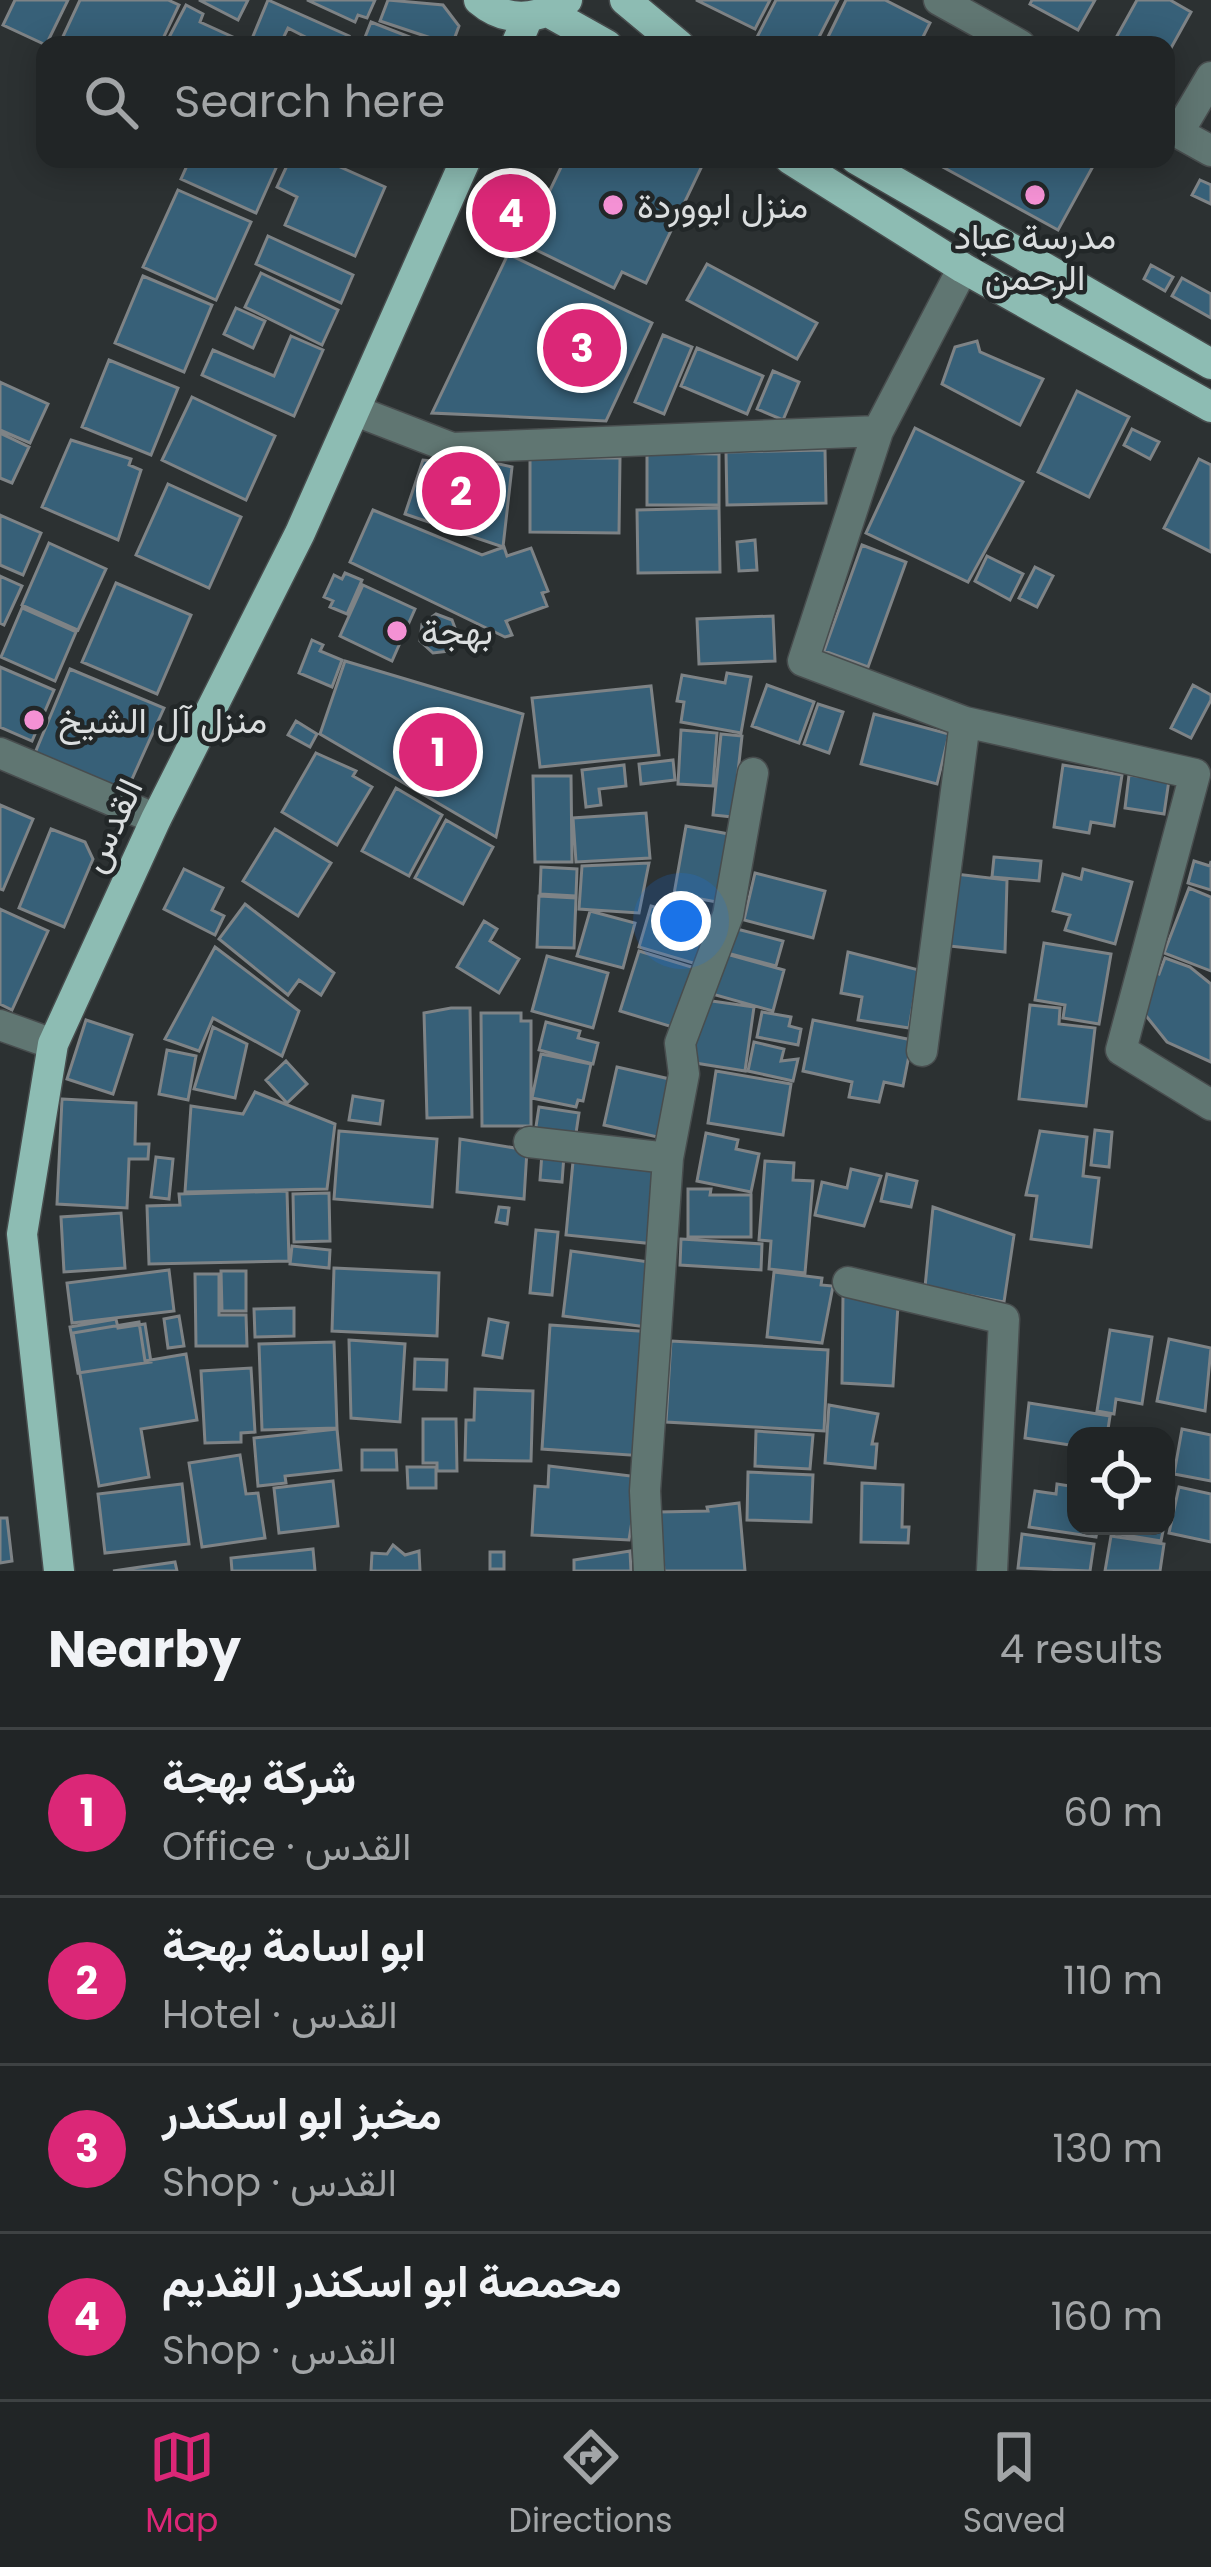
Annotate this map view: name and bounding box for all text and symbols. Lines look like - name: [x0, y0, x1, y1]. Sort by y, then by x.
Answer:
- search box: [36, 36, 1175, 168]
- icon: search: [78, 69, 144, 135]
- text: Search here: [174, 70, 445, 133]
- pin: 4: [472, 168, 550, 258]
- place label: منزل ابووردة: [637, 180, 808, 231]
- marker: مدرسة عباد الرحمن: [1022, 182, 1048, 208]
- marker: منزل ابووردة: [600, 192, 626, 218]
- place label: مدرسة عباد الرحمن: [954, 211, 1116, 303]
- pin: 3: [543, 303, 621, 393]
- pin: 2: [422, 446, 500, 536]
- place label: بهجة: [421, 606, 493, 657]
- marker: بهجة: [384, 618, 410, 644]
- place label: منزل آل الشيخ: [58, 695, 267, 746]
- marker: منزل آل الشيخ: [21, 707, 47, 733]
- pin: 1: [399, 707, 477, 797]
- street label: القدس: [68, 770, 155, 881]
- your location: [651, 891, 711, 951]
- map controls: [1067, 1427, 1175, 1535]
- button: locate: [1067, 1427, 1175, 1535]
- text: Nearby: [48, 1613, 241, 1685]
- text: 4 results: [1000, 1622, 1163, 1677]
- text: شركة بهجة: [162, 1746, 356, 1809]
- text: 1: [80, 1785, 94, 1840]
- text: 60 m: [1063, 1785, 1163, 1840]
- text: Office · القدس: [162, 1819, 411, 1874]
- text: ابو اسامة بهجة: [162, 1914, 426, 1977]
- text: 2: [76, 1953, 98, 2008]
- text: 110 m: [1063, 1953, 1163, 2008]
- text: Hotel · القدس: [162, 1987, 398, 2042]
- text: مخبز ابو اسكندر: [162, 2082, 442, 2145]
- text: 3: [75, 2121, 99, 2176]
- text: 130 m: [1052, 2121, 1163, 2176]
- text: Shop · القدس: [162, 2155, 397, 2210]
- text: محمصة ابو اسكندر القديم: [162, 2250, 622, 2313]
- text: 4: [74, 2289, 100, 2344]
- text: 160 m: [1051, 2289, 1163, 2344]
- text: Shop · القدس: [162, 2323, 397, 2378]
- tab: Map: [145, 2424, 218, 2546]
- tab: Directions: [509, 2424, 672, 2546]
- tab: Saved: [963, 2424, 1066, 2546]

